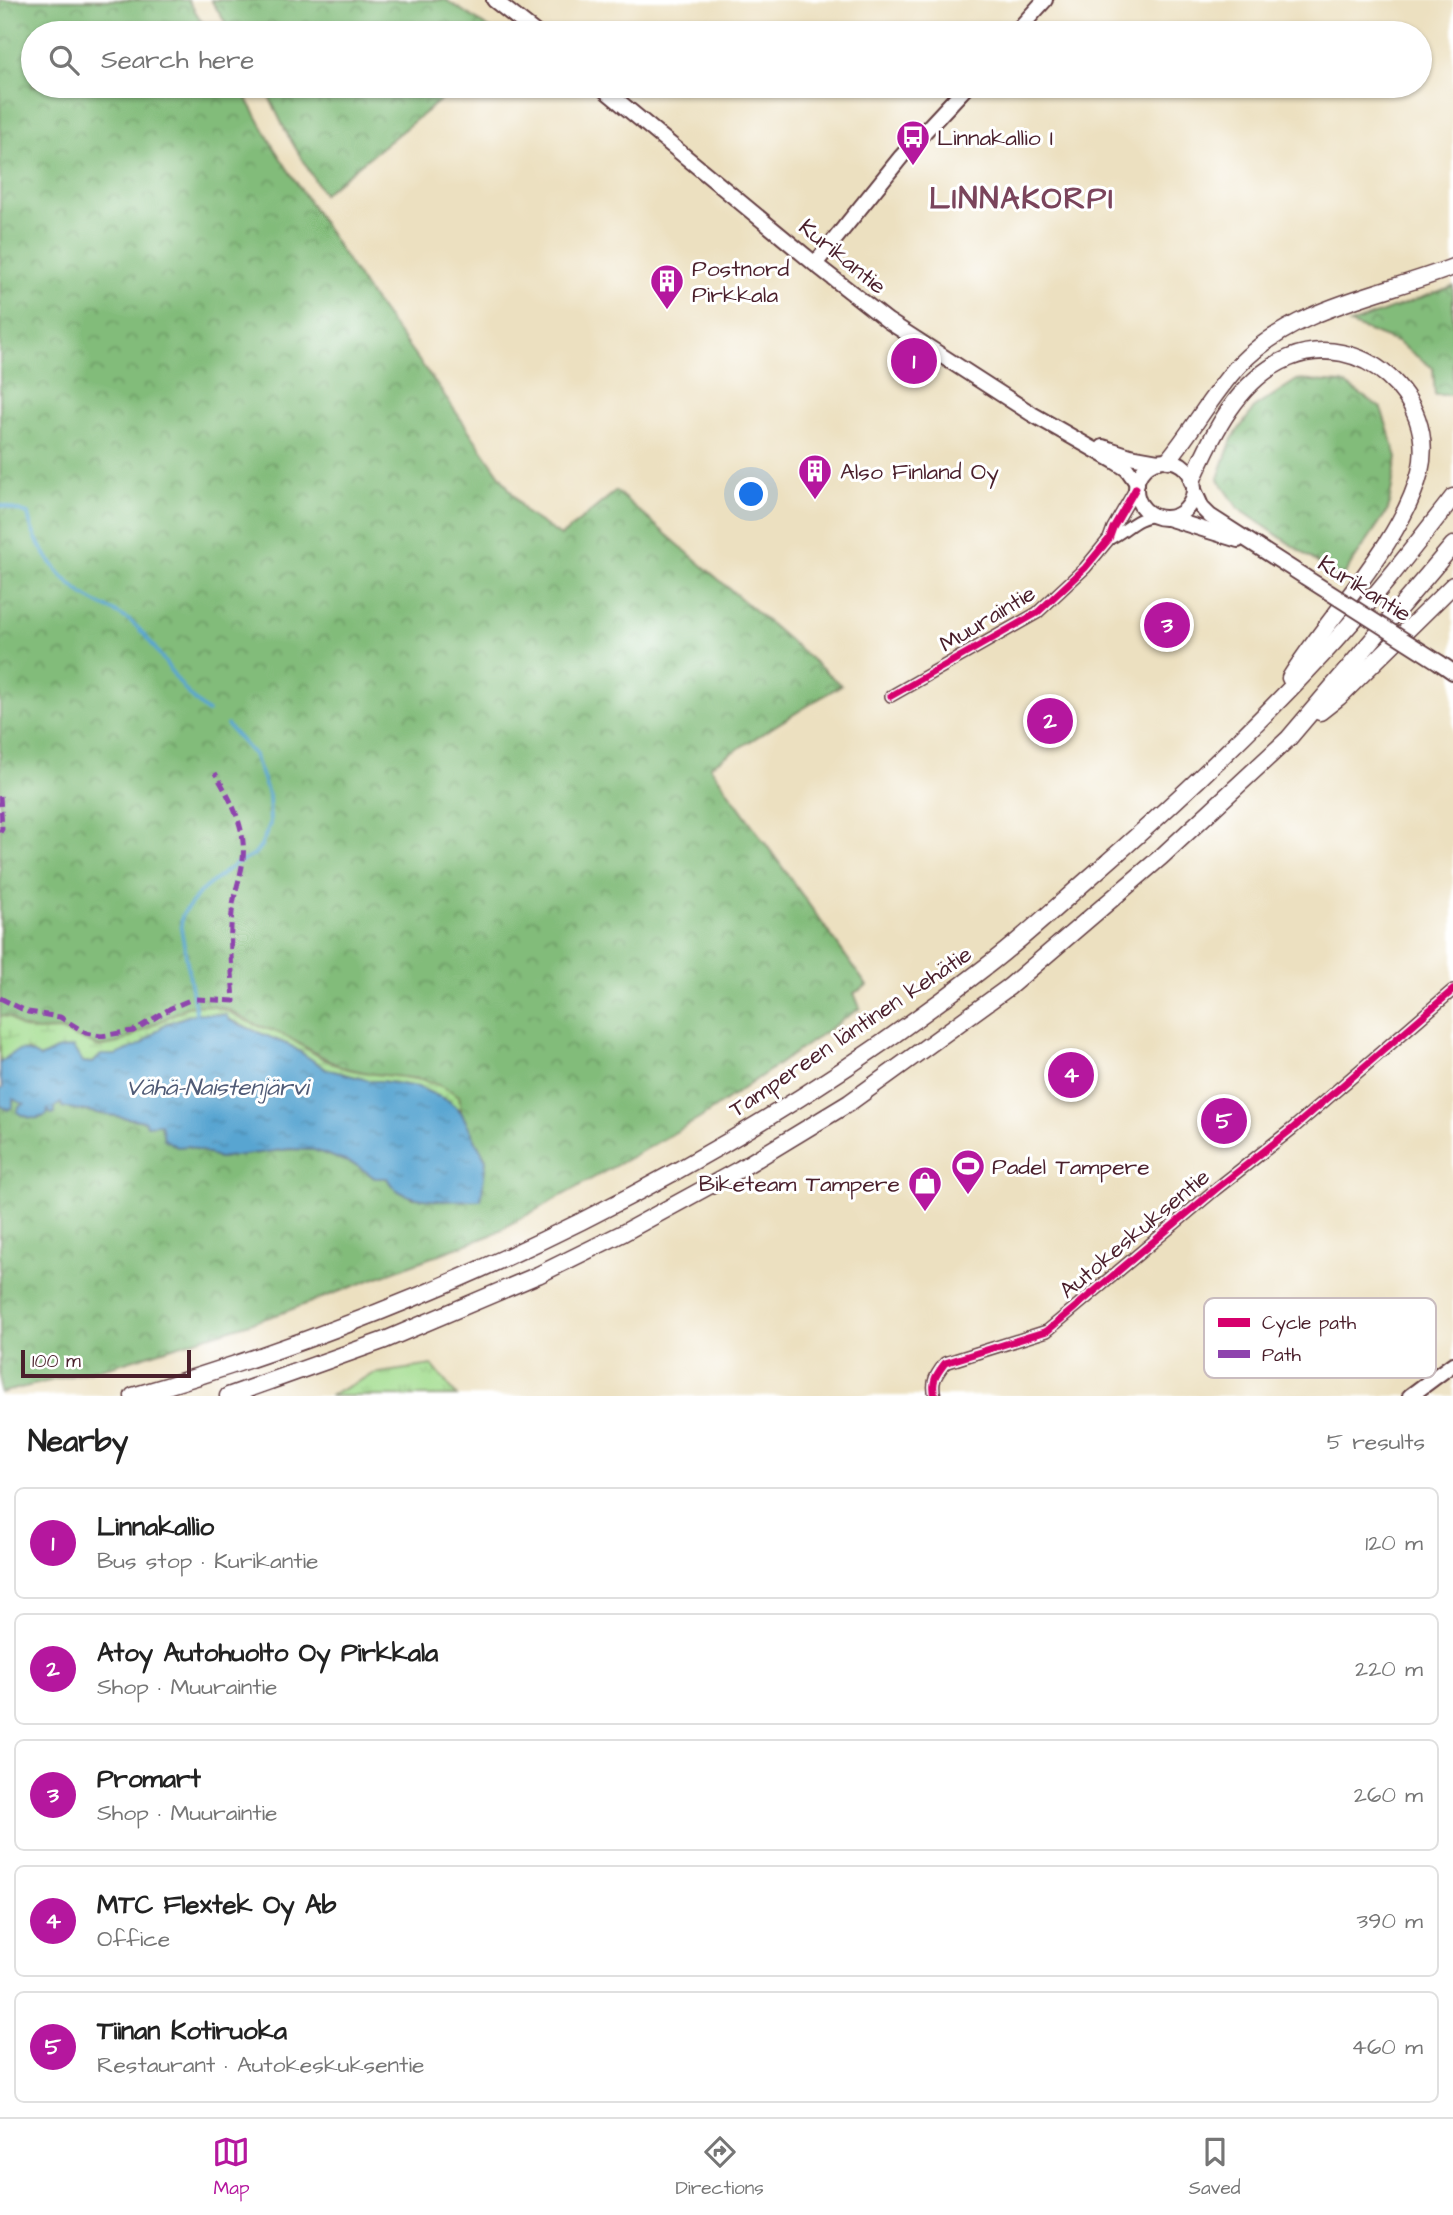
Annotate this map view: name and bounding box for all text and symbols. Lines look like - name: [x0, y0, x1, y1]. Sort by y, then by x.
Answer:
- search box: [21, 21, 1432, 98]
- icon: search: [45, 41, 83, 79]
- text: Search here: [101, 42, 254, 78]
- bus stop icon: Linnakallio I: [894, 118, 932, 167]
- place label: Linnakallio I: [937, 122, 1053, 154]
- district label: LINNAKORPI: [929, 178, 1115, 220]
- street label: Kurikantie: [792, 212, 893, 302]
- place label: Postnord Pirkkala: [692, 253, 790, 311]
- building icon: Postnord Pirkkala: [648, 262, 686, 311]
- pin: 1: [891, 335, 937, 387]
- building icon: Also Finland Oy: [796, 452, 834, 501]
- place label: Also Finland Oy: [840, 456, 999, 489]
- your location: [734, 477, 768, 511]
- street label: Kurikantie: [1312, 548, 1417, 630]
- street label: Muuraintie: [933, 578, 1042, 660]
- pin: 3: [1144, 599, 1190, 651]
- pin: 2: [1027, 695, 1073, 747]
- street label: Tampereen läntinen kehätie: [723, 938, 978, 1125]
- pin: 4: [1048, 1049, 1094, 1101]
- water label: Vähä-Naistenjärvi: [126, 1071, 311, 1105]
- pin: 5: [1201, 1095, 1247, 1147]
- sports icon: Padel Tampere: [949, 1147, 987, 1196]
- place label: Padel Tampere: [992, 1151, 1150, 1183]
- street label: Autokeskuksentie: [1053, 1161, 1217, 1306]
- shop icon: Biketeam Tampere: [906, 1164, 944, 1213]
- place label: Biketeam Tampere: [699, 1168, 900, 1200]
- legend: [1204, 1298, 1436, 1378]
- text: Cycle path: [1262, 1310, 1357, 1338]
- text: Path: [1262, 1342, 1301, 1369]
- scale bar: [21, 1347, 191, 1379]
- text: 100 m: [32, 1348, 81, 1375]
- text: Nearby: [28, 1421, 128, 1463]
- text: 5 results: [1327, 1426, 1425, 1458]
- text: Linnakallio: [97, 1509, 214, 1545]
- text: 1: [52, 1527, 54, 1559]
- text: 120 m: [1365, 1527, 1423, 1559]
- text: Bus stop · Kurikantie: [97, 1545, 318, 1577]
- text: Atoy Autohuolto Oy Pirkkala: [97, 1635, 438, 1671]
- text: 2: [46, 1653, 60, 1685]
- text: 220 m: [1355, 1653, 1423, 1685]
- text: Shop · Muuraintie: [97, 1671, 278, 1703]
- text: Promart: [97, 1761, 201, 1797]
- text: 3: [47, 1779, 59, 1811]
- text: 260 m: [1354, 1779, 1423, 1811]
- text: Shop · Muuraintie: [97, 1797, 278, 1829]
- text: MTC Flextek Oy Ab: [97, 1887, 336, 1923]
- text: 4: [45, 1905, 61, 1937]
- text: 390 m: [1357, 1905, 1423, 1937]
- text: Office: [97, 1923, 170, 1955]
- text: Tiinan Kotiruoka: [97, 2013, 287, 2049]
- text: 5: [45, 2031, 61, 2063]
- text: 460 m: [1351, 2031, 1423, 2063]
- text: Restaurant · Autokeskuksentie: [97, 2049, 424, 2081]
- tab: Map: [212, 2133, 250, 2202]
- tab: Directions: [675, 2133, 764, 2202]
- tab: Saved: [1189, 2133, 1240, 2202]

